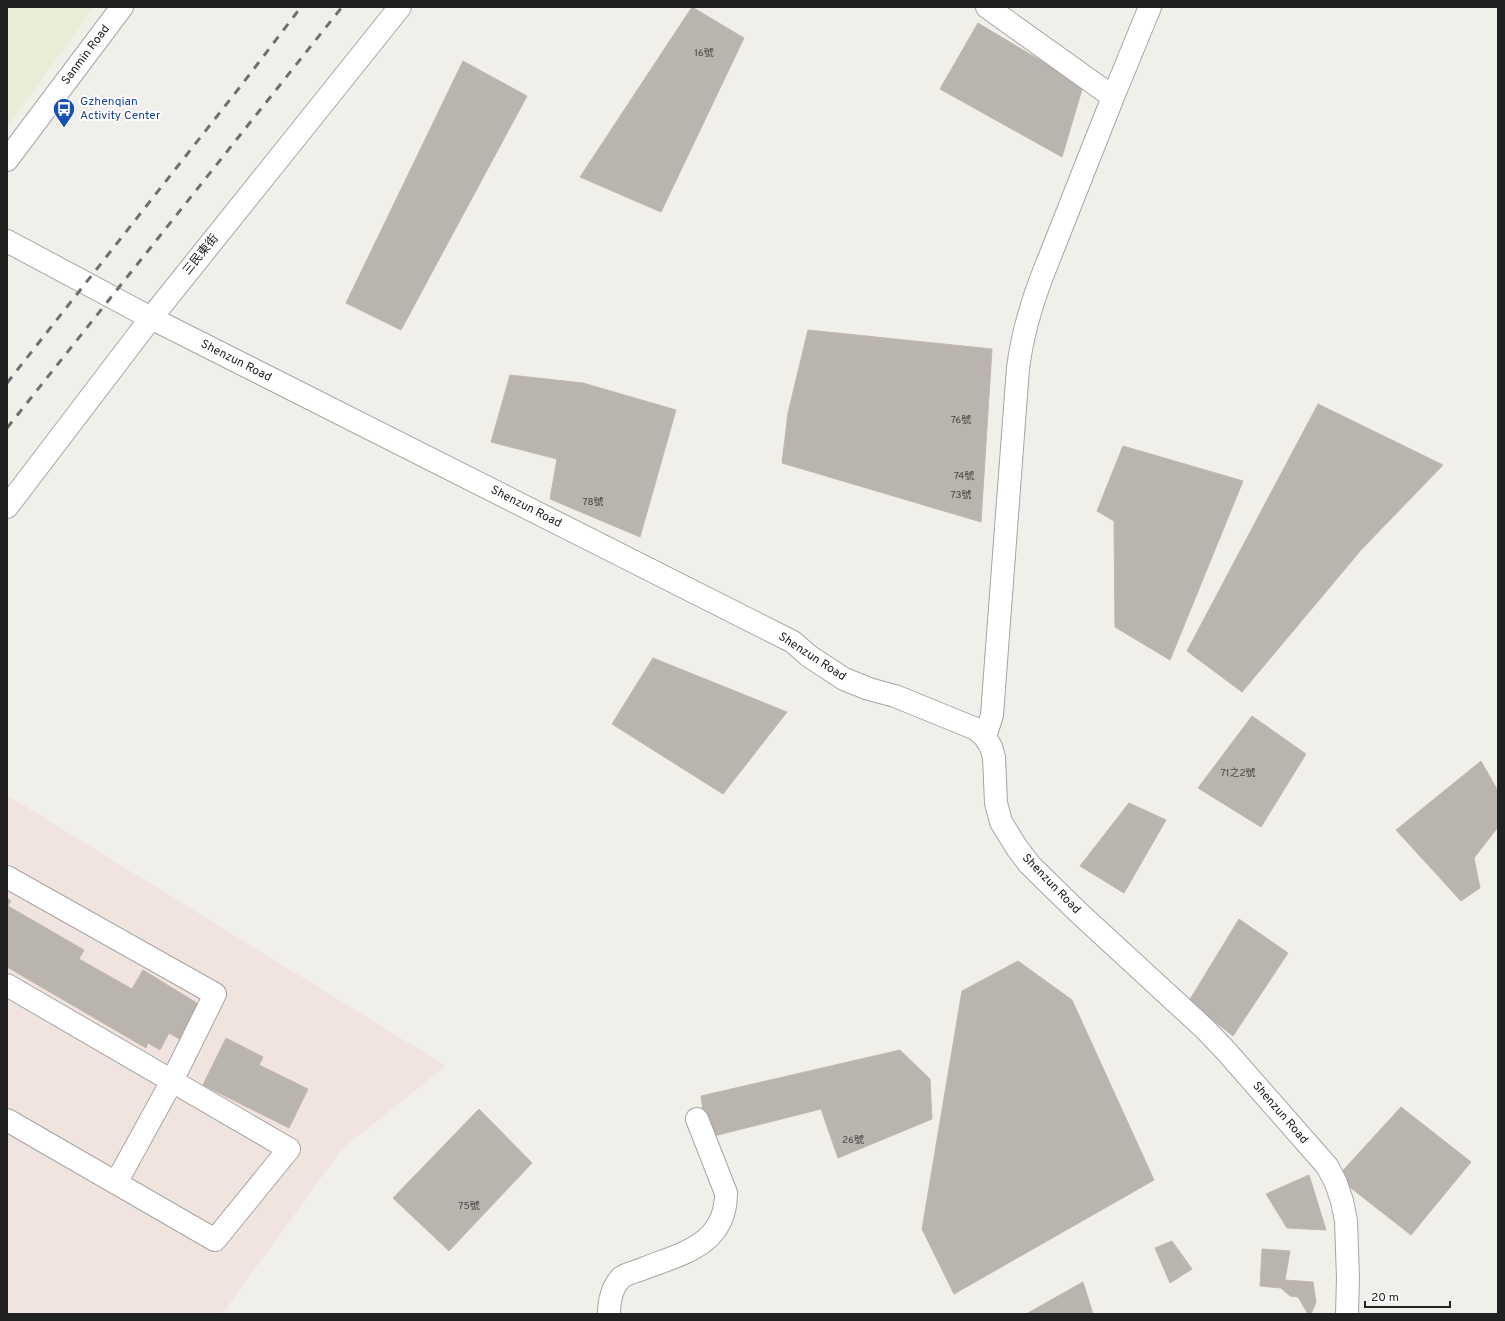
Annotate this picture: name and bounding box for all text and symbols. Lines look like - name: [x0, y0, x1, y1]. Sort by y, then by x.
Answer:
- street label: Sanmin Road: [58, 22, 114, 88]
- house number: 16號: [694, 47, 714, 60]
- place label: Gzhenqian Activity Center: [80, 94, 161, 124]
- bus stop icon: Gzhenqian Activity Center: [51, 96, 77, 129]
- street label: 三民東街: [180, 231, 222, 279]
- street label: Shenzun Road: [198, 336, 274, 386]
- house number: 76號: [951, 414, 971, 427]
- house number: 74號: [954, 470, 974, 483]
- street label: Shenzun Road: [488, 482, 564, 532]
- house number: 73號: [950, 489, 972, 502]
- house number: 78號: [582, 496, 604, 509]
- street label: Shenzun Road: [775, 629, 849, 685]
- house number: 71之2號: [1220, 767, 1256, 780]
- street label: Shenzun Road: [1018, 850, 1084, 918]
- street label: Shenzun Road: [1248, 1078, 1312, 1148]
- house number: 26號: [842, 1134, 864, 1147]
- house number: 75號: [458, 1200, 480, 1213]
- scale bar: [1365, 1283, 1450, 1309]
- text: 20 m: [1371, 1290, 1399, 1306]

